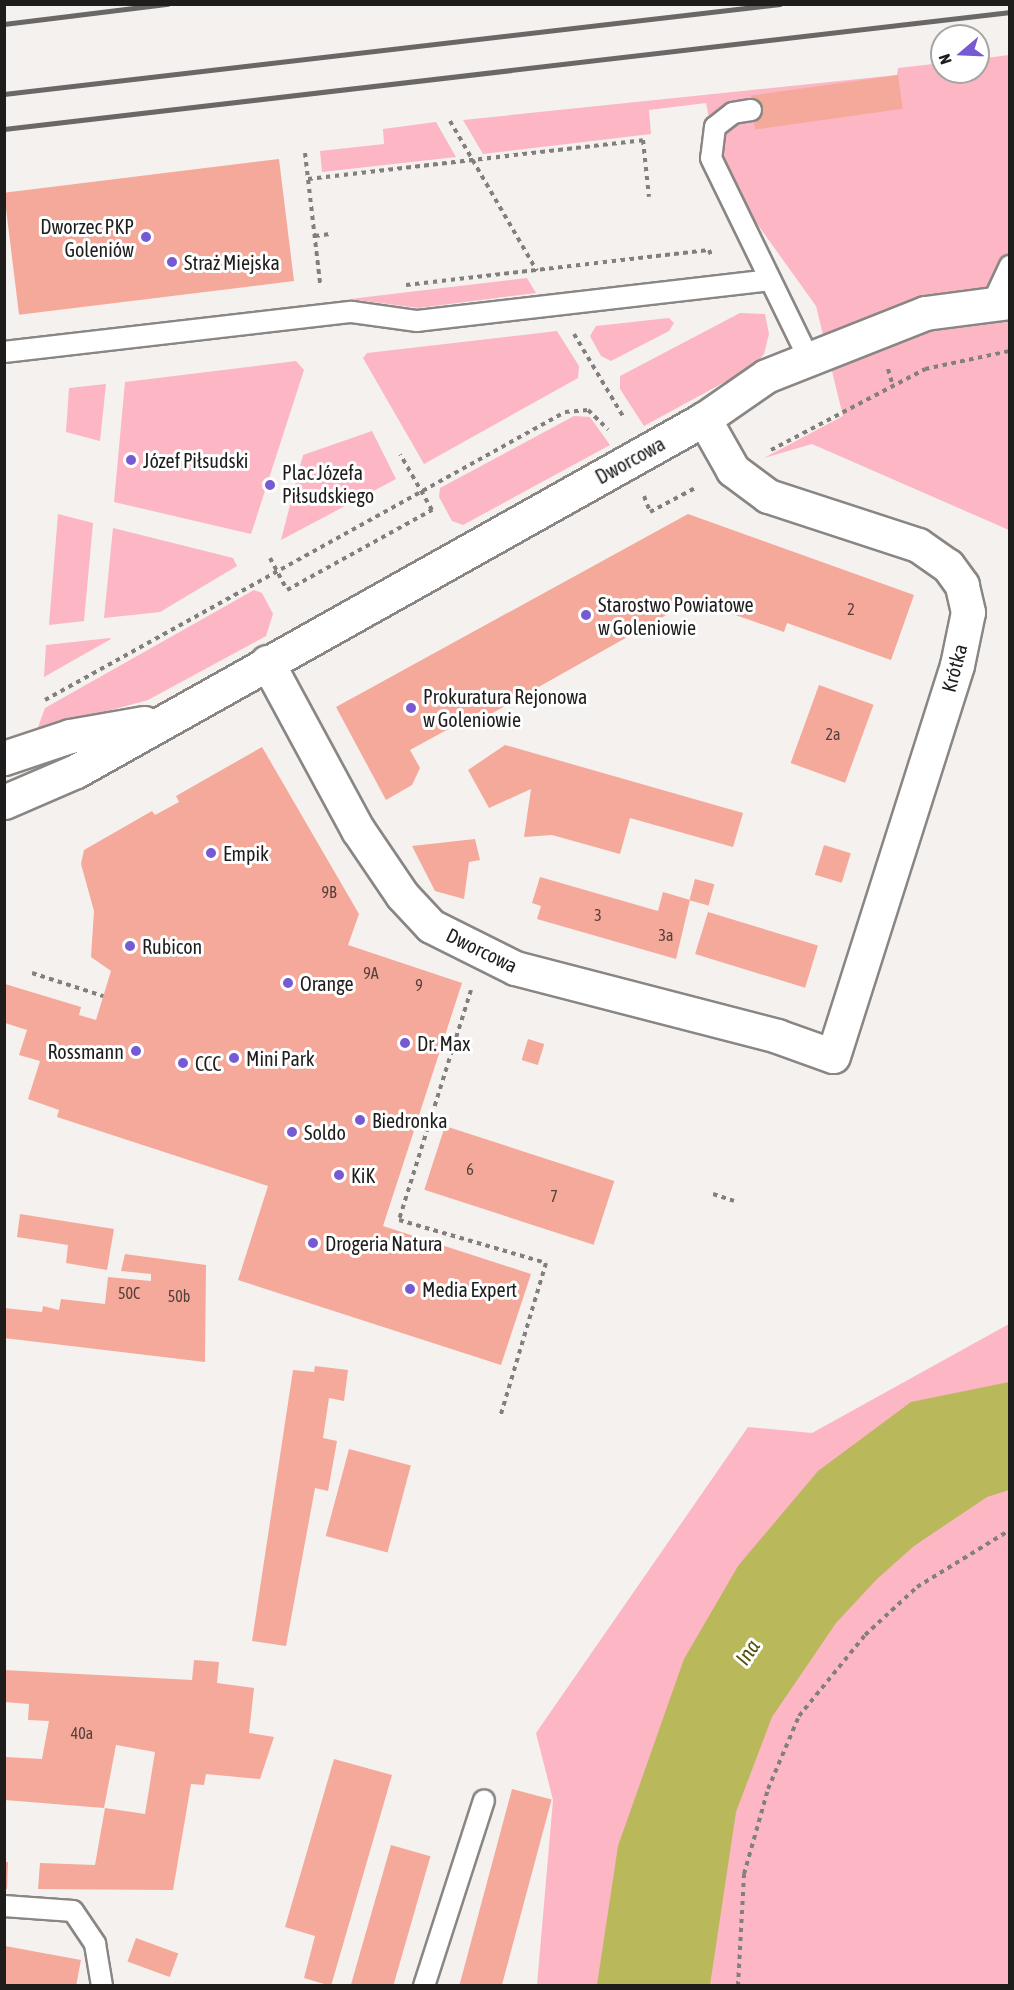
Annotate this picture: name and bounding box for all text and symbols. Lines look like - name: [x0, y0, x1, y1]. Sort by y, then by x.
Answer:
- north arrow: [930, 24, 990, 84]
- text: N: [935, 52, 955, 67]
- place label: Dworzec PKP Goleniów: [40, 214, 134, 261]
- marker: Dworzec PKP Goleniów: [139, 230, 153, 244]
- place label: Straż Miejska: [184, 250, 280, 274]
- marker: Straż Miejska: [165, 255, 179, 269]
- street label: Dworcowa: [591, 431, 669, 489]
- place label: Józef Piłsudski: [143, 448, 248, 472]
- marker: Józef Piłsudski: [124, 453, 138, 467]
- place label: Plac Józefa Piłsudskiego: [282, 461, 374, 508]
- marker: Plac Józefa Piłsudskiego: [263, 478, 277, 492]
- place label: Starostwo Powiatowe w Goleniowie: [598, 592, 754, 639]
- house number: 2: [847, 599, 855, 619]
- marker: Starostwo Powiatowe w Goleniowie: [579, 608, 593, 622]
- street label: Krótka: [936, 641, 972, 695]
- place label: Prokuratura Rejonowa w Goleniowie: [423, 684, 587, 731]
- marker: Prokuratura Rejonowa w Goleniowie: [404, 701, 418, 715]
- house number: 2a: [826, 724, 840, 744]
- place label: Empik: [223, 841, 269, 865]
- marker: Empik: [204, 846, 218, 860]
- house number: 9B: [321, 882, 337, 902]
- house number: 3: [594, 905, 602, 925]
- street label: Dworcowa: [443, 923, 521, 977]
- house number: 3a: [659, 925, 673, 945]
- place label: Rubicon: [142, 934, 202, 958]
- marker: Rubicon: [123, 939, 137, 953]
- house number: 9A: [363, 963, 379, 983]
- place label: Orange: [300, 971, 353, 995]
- house number: 9: [415, 975, 423, 995]
- marker: Orange: [281, 976, 295, 990]
- place label: Dr. Max: [417, 1031, 470, 1055]
- marker: Dr. Max: [398, 1036, 412, 1050]
- place label: Rossmann: [47, 1039, 124, 1063]
- marker: Rossmann: [129, 1044, 143, 1058]
- place label: Mini Park: [246, 1046, 314, 1070]
- place label: CCC: [195, 1051, 221, 1075]
- marker: Mini Park: [227, 1051, 241, 1065]
- marker: CCC: [176, 1056, 190, 1070]
- place label: Biedronka: [372, 1108, 448, 1132]
- marker: Biedronka: [353, 1113, 367, 1127]
- place label: Soldo: [304, 1120, 346, 1144]
- marker: Soldo: [285, 1125, 299, 1139]
- house number: 6: [466, 1159, 474, 1179]
- place label: KiK: [351, 1163, 375, 1187]
- marker: KiK: [332, 1168, 346, 1182]
- house number: 7: [550, 1186, 558, 1206]
- place label: Drogeria Natura: [325, 1231, 443, 1255]
- marker: Drogeria Natura: [306, 1236, 320, 1250]
- place label: Media Expert: [422, 1277, 517, 1301]
- marker: Media Expert: [403, 1282, 417, 1296]
- house number: 50C: [118, 1283, 140, 1303]
- house number: 50b: [168, 1286, 190, 1306]
- water label: Ina: [729, 1634, 765, 1670]
- house number: 40a: [71, 1723, 93, 1743]

